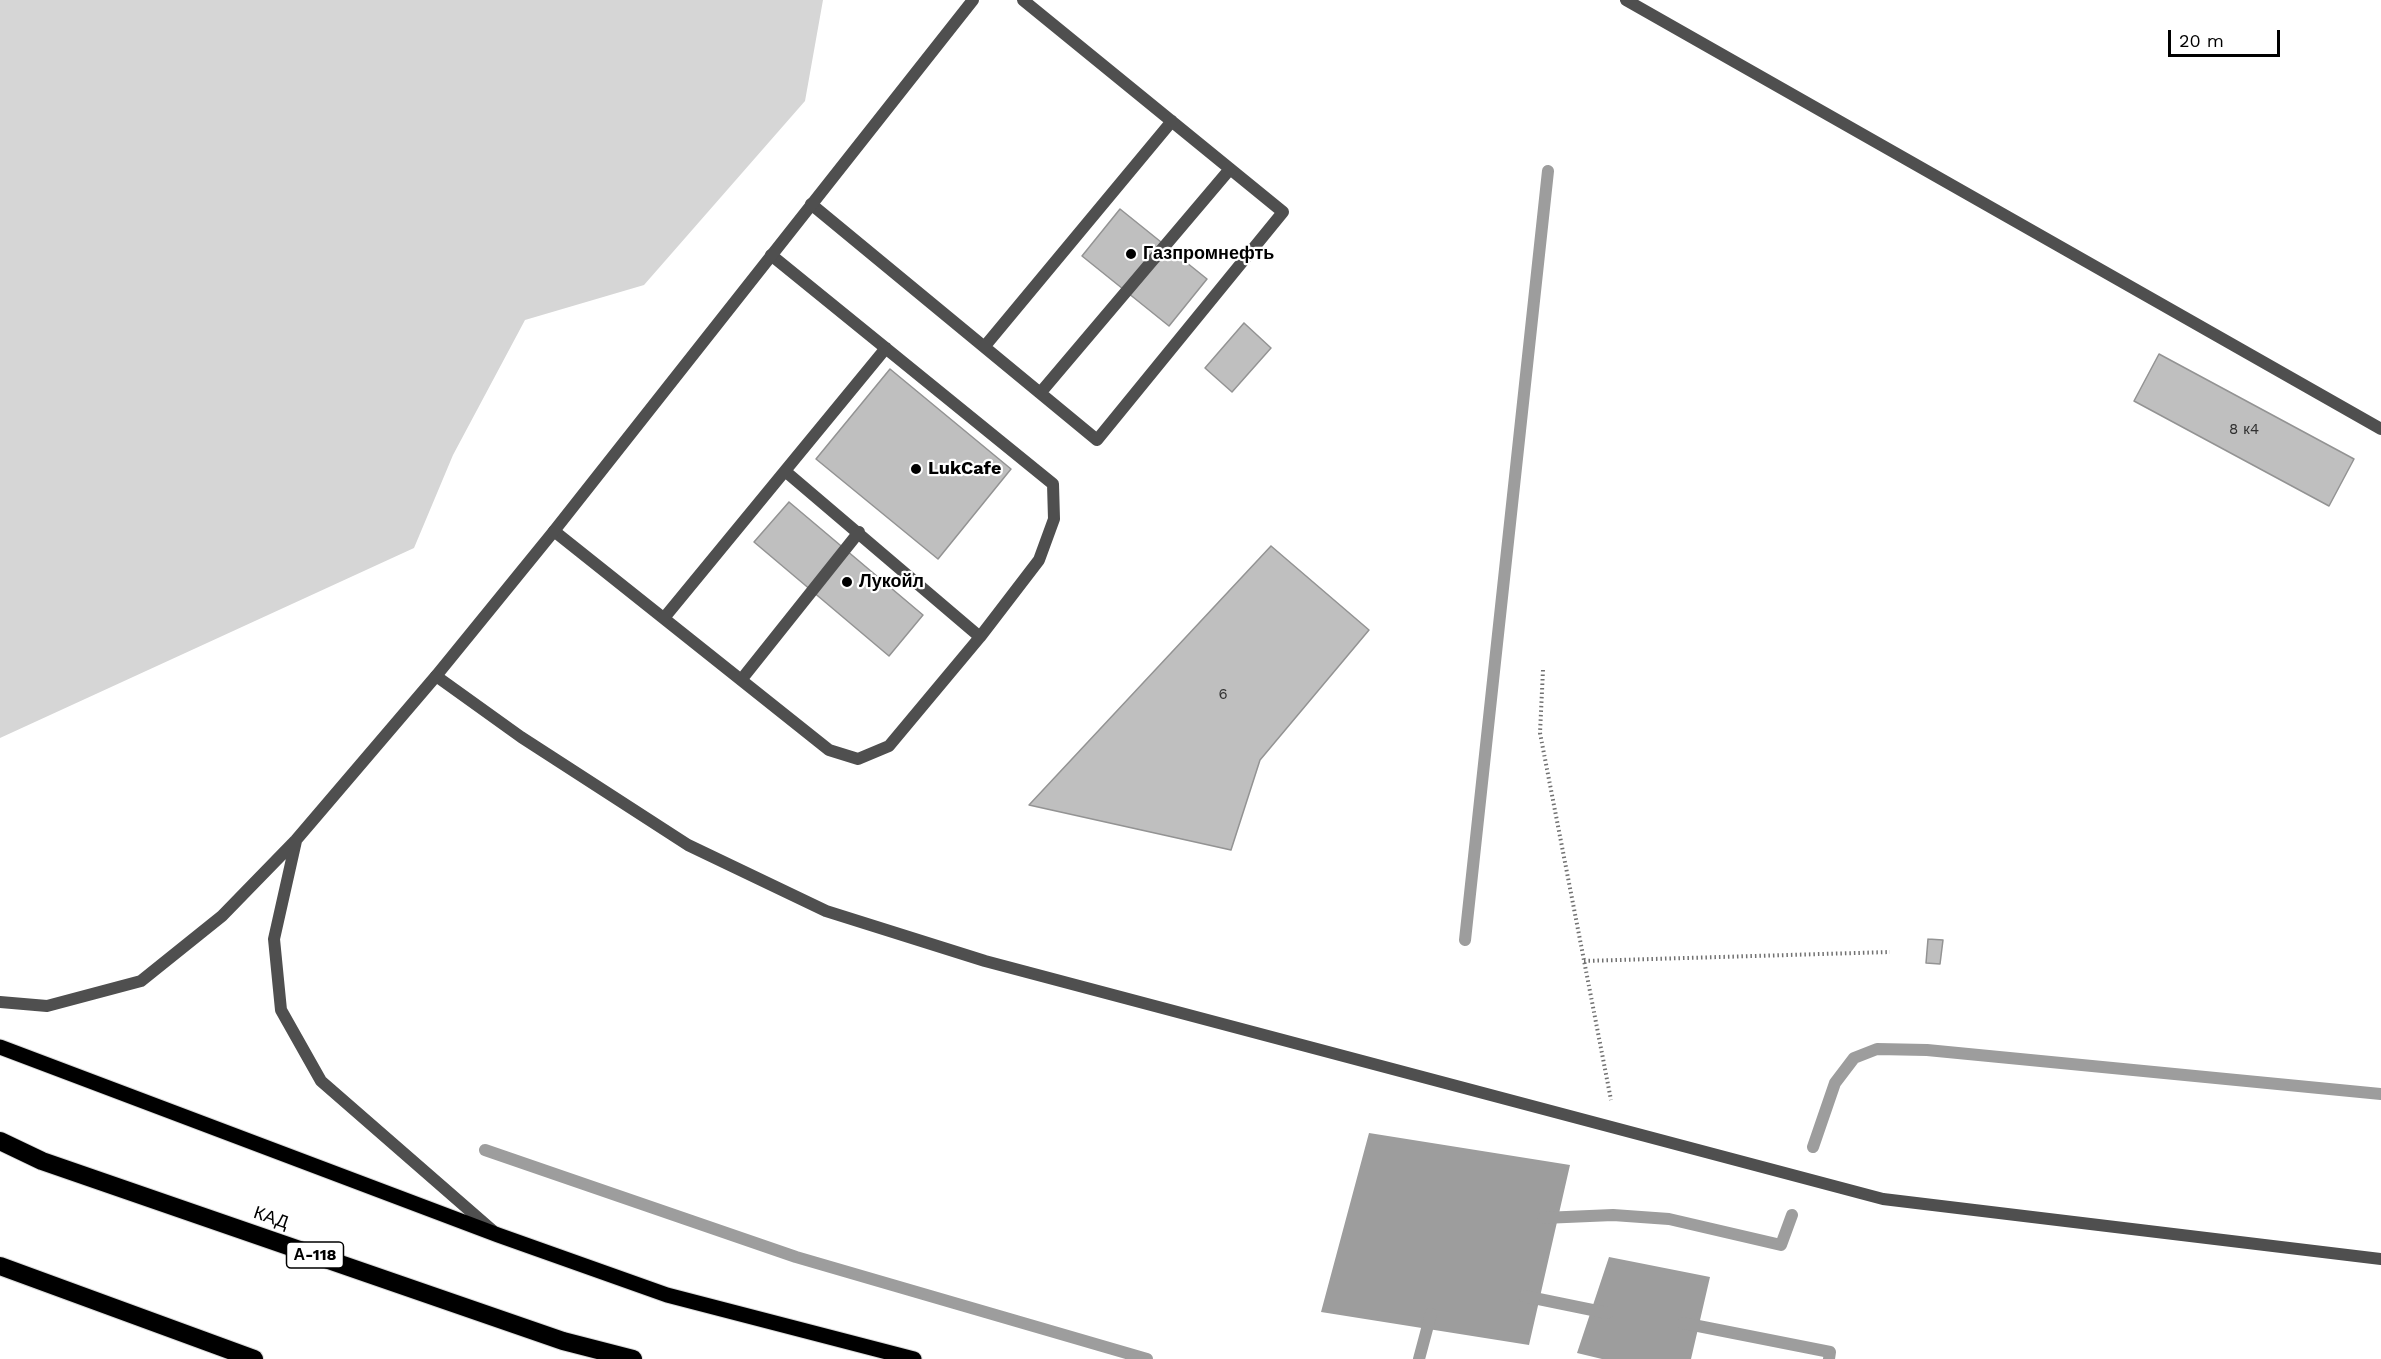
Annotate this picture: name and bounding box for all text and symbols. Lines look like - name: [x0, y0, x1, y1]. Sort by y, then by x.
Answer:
- scale bar: [2171, 18, 2284, 56]
- text: 20 m: [2179, 30, 2224, 51]
- place label: Газпромнефть: [1143, 243, 1274, 265]
- marker: Газпромнефть: [1124, 247, 1138, 261]
- house number: 8 к4: [2229, 421, 2259, 439]
- place label: LukCafe: [928, 458, 1001, 480]
- marker: LukCafe: [909, 462, 923, 476]
- place label: Лукойл: [859, 571, 924, 593]
- marker: Лукойл: [840, 575, 854, 589]
- house number: 6: [1218, 686, 1228, 704]
- street label: КАД: [251, 1202, 291, 1234]
- road number: А-118: [286, 1242, 344, 1268]

